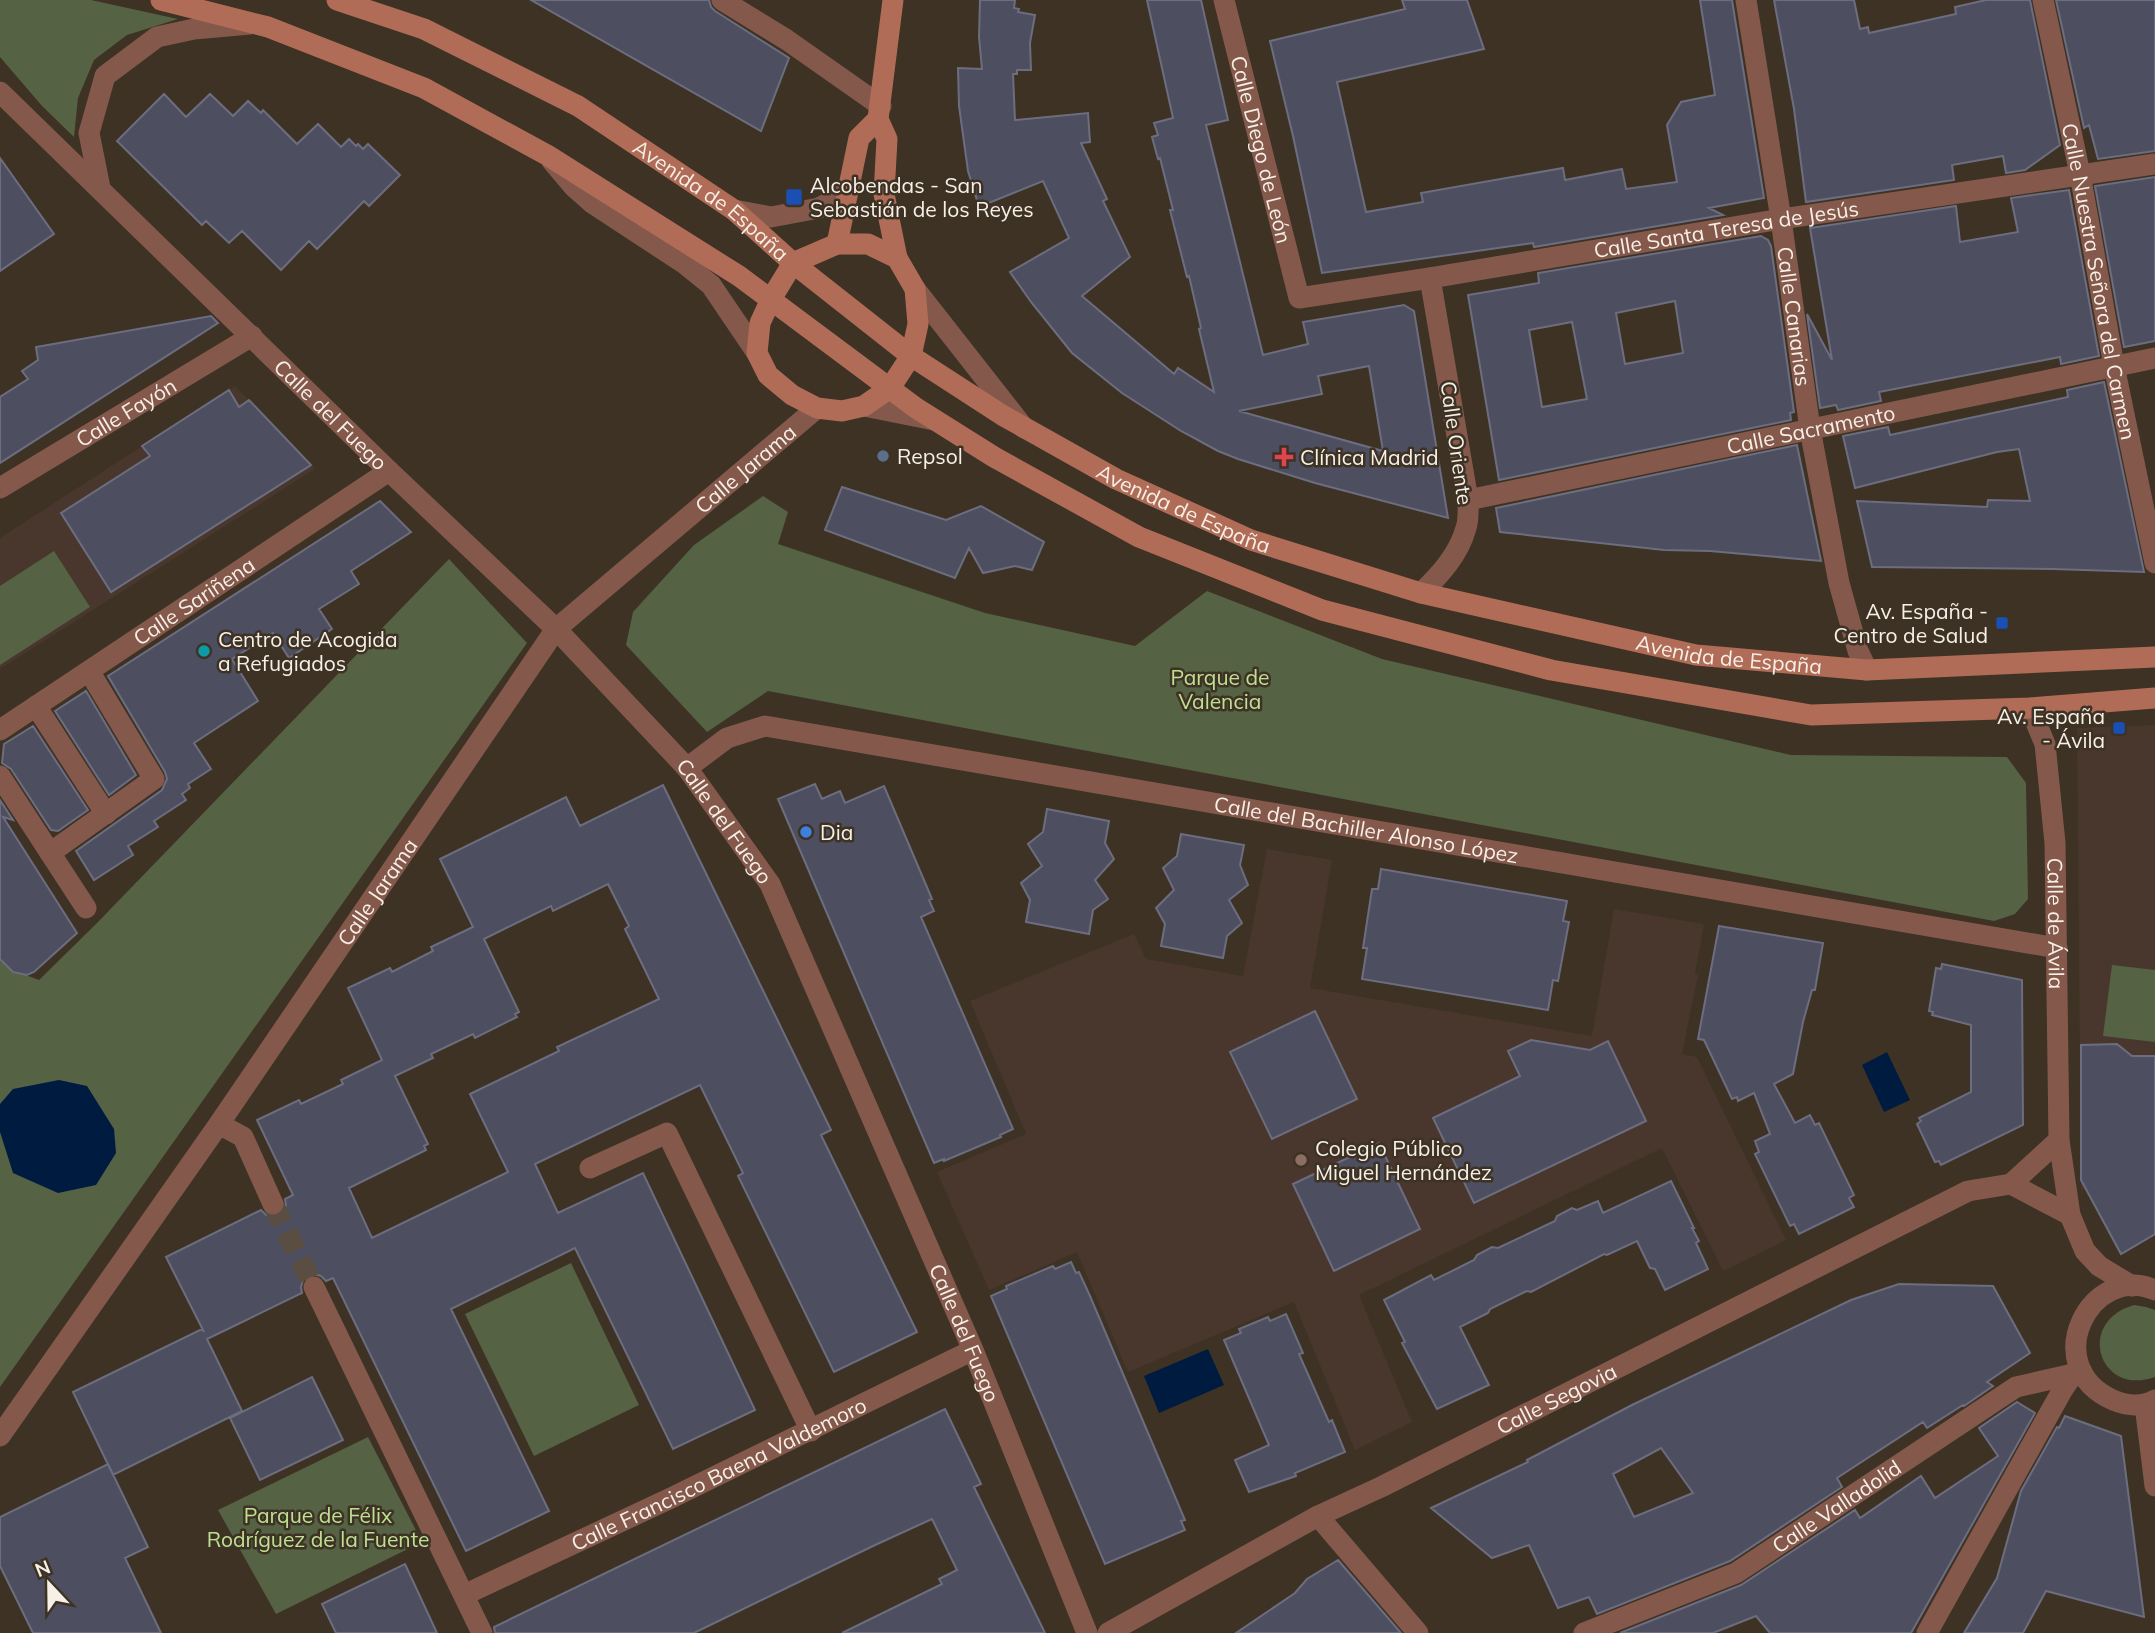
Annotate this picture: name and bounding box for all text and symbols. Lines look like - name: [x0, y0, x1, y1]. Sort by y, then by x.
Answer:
- street label: Calle Diego de León: [1225, 53, 1298, 246]
- street label: Calle Nuestra Señora del Carmen: [2057, 121, 2142, 442]
- street label: Avenida de España: [628, 134, 794, 266]
- place label: Alcobendas - San Sebastián de los Reyes: [810, 172, 1034, 222]
- marker: Alcobendas - San Sebastián de los Reyes: [784, 187, 804, 207]
- street label: Calle Santa Teresa de Jesús: [1592, 195, 1860, 263]
- street label: Calle Canarias: [1772, 245, 1817, 388]
- street label: Calle del Fuego: [269, 353, 393, 475]
- street label: Calle Fayón: [71, 372, 181, 452]
- street label: Calle Oriente: [1435, 379, 1479, 507]
- street label: Calle Sacramento: [1724, 399, 1897, 459]
- street label: Calle Jarama: [689, 419, 801, 519]
- place label: Repsol: [897, 443, 963, 469]
- place label: Clínica Madrid: [1300, 444, 1439, 470]
- marker: Clínica Madrid: [1274, 447, 1294, 467]
- marker: Repsol: [875, 448, 891, 464]
- street label: Avenida de España: [1092, 458, 1274, 558]
- street label: Calle Sariñena: [128, 551, 260, 651]
- place label: Av. España - Centro de Salud: [1833, 598, 1988, 648]
- marker: Av. España - Centro de Salud: [1994, 615, 2010, 631]
- place label: Centro de Acogida a Refugiados: [218, 626, 398, 676]
- street label: Avenida de España: [1634, 629, 1823, 679]
- marker: Centro de Acogida a Refugiados: [196, 643, 212, 659]
- park label: Parque de Valencia: [1171, 664, 1269, 714]
- place label: Av. España - Ávila: [1997, 703, 2105, 753]
- marker: Av. España - Ávila: [2111, 720, 2127, 736]
- street label: Calle del Fuego: [671, 753, 778, 889]
- street label: Calle del Bachiller Alonso López: [1212, 790, 1520, 868]
- place label: Dia: [820, 819, 853, 845]
- marker: Dia: [798, 824, 814, 840]
- street label: Calle Jarama: [331, 833, 423, 951]
- street label: Calle de Ávila: [2042, 857, 2070, 990]
- place label: Colegio Público Miguel Hernández: [1315, 1135, 1492, 1185]
- marker: Colegio Público Miguel Hernández: [1293, 1152, 1309, 1168]
- street label: Calle del Fuego: [924, 1260, 1006, 1406]
- street label: Calle Segovia: [1492, 1357, 1621, 1440]
- street label: Calle Francisco Baena Valdemoro: [567, 1391, 871, 1556]
- street label: Calle Valladolid: [1767, 1454, 1906, 1558]
- park label: Parque de Félix Rodríguez de la Fuente: [207, 1502, 429, 1552]
- north arrow: [14, 1549, 84, 1619]
- text: N: [31, 1554, 54, 1582]

